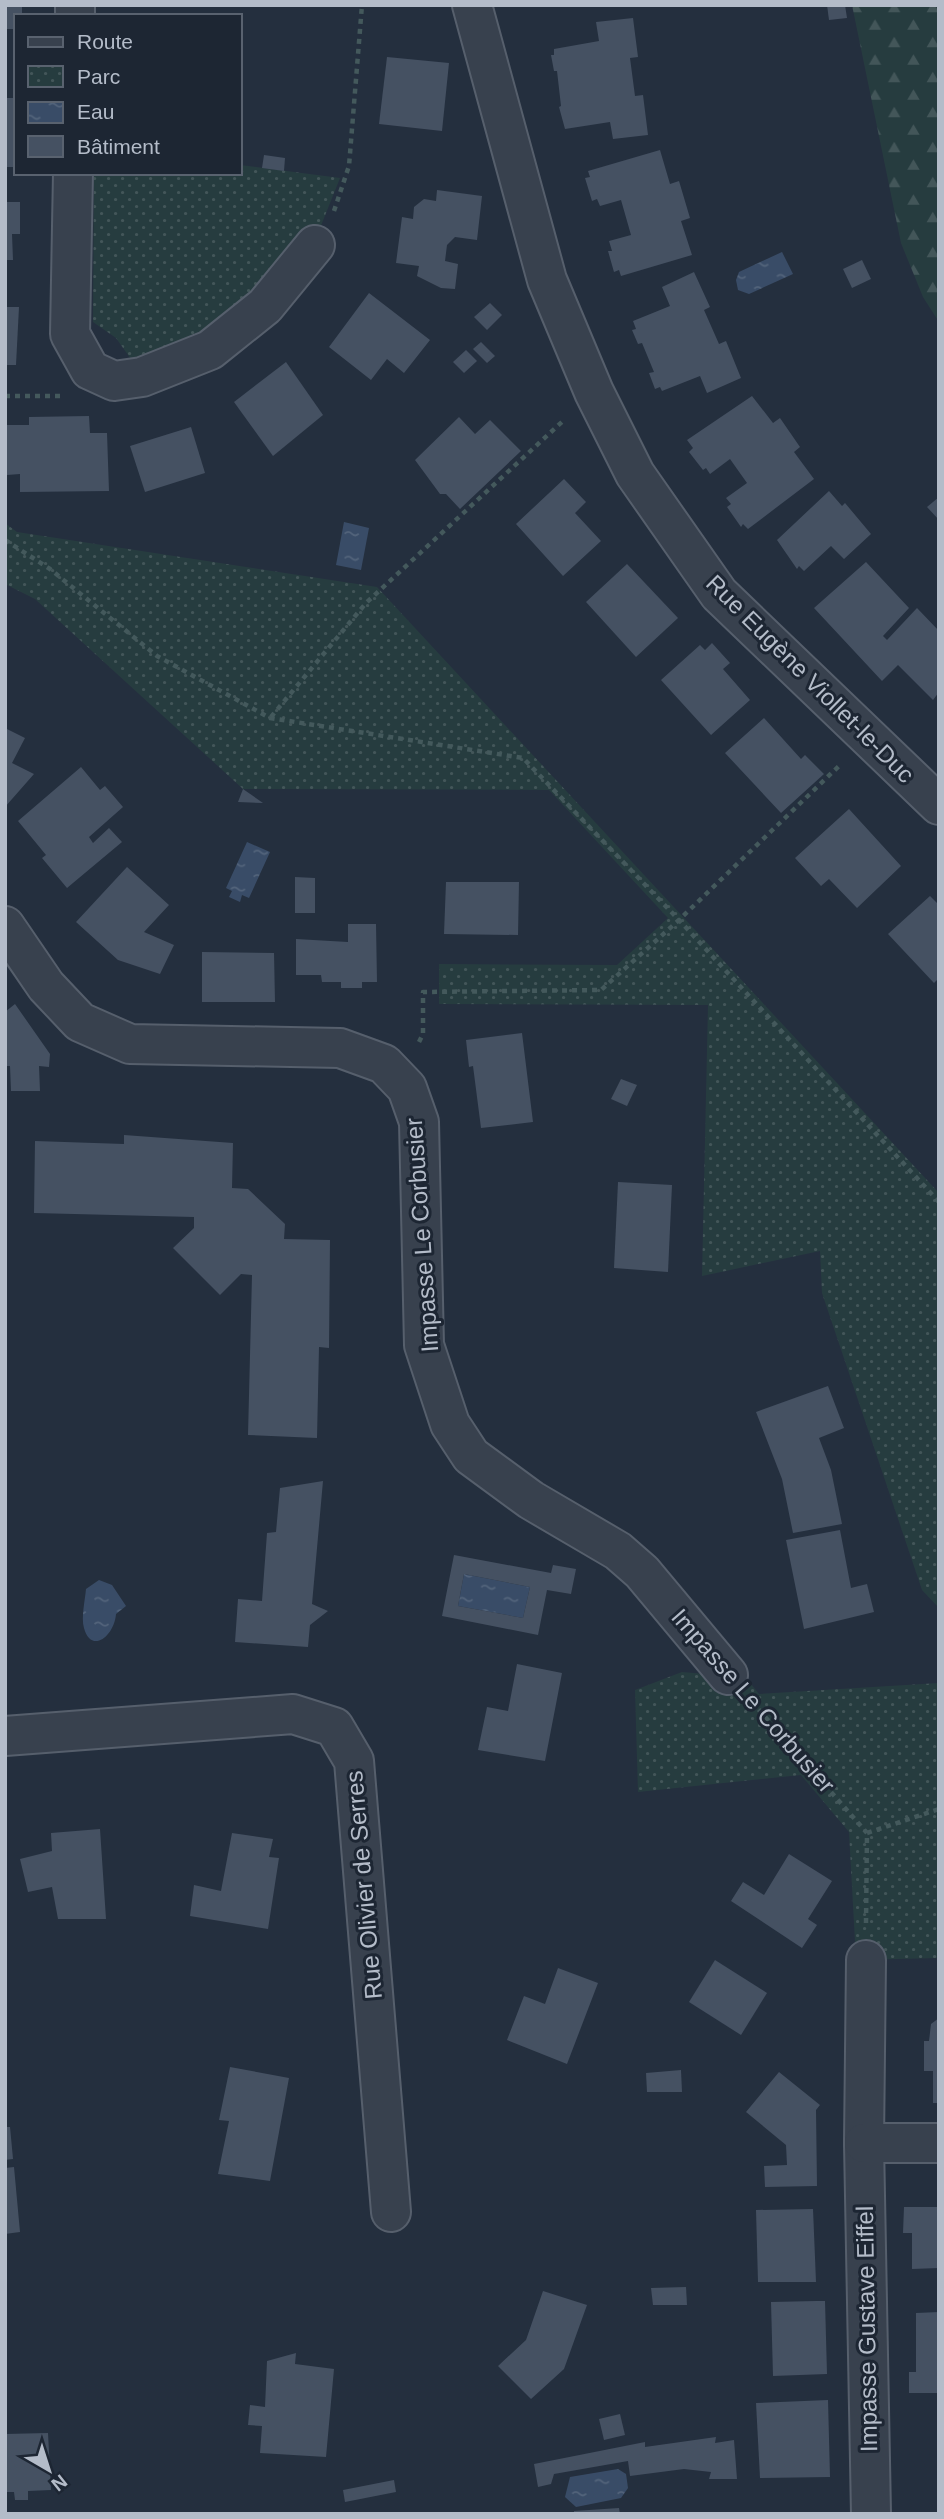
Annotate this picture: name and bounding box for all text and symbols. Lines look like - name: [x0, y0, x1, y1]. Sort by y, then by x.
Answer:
- legend: [14, 14, 242, 175]
- text: Route: [77, 30, 133, 53]
- text: Parc: [77, 65, 120, 88]
- text: Eau: [77, 100, 114, 123]
- text: Bâtiment: [77, 135, 160, 158]
- street label: Rue Eugène Viollet-le-Duc: [701, 569, 920, 788]
- street label: Impasse Le Corbusier: [400, 1117, 443, 1353]
- street label: Impasse Le Corbusier: [666, 1603, 841, 1798]
- street label: Rue Olivier de Serres: [340, 1770, 387, 2000]
- street label: Impasse Gustave Eiffel: [851, 2206, 882, 2452]
- north arrow: [14, 2435, 84, 2505]
- text: N: [47, 2470, 71, 2495]

